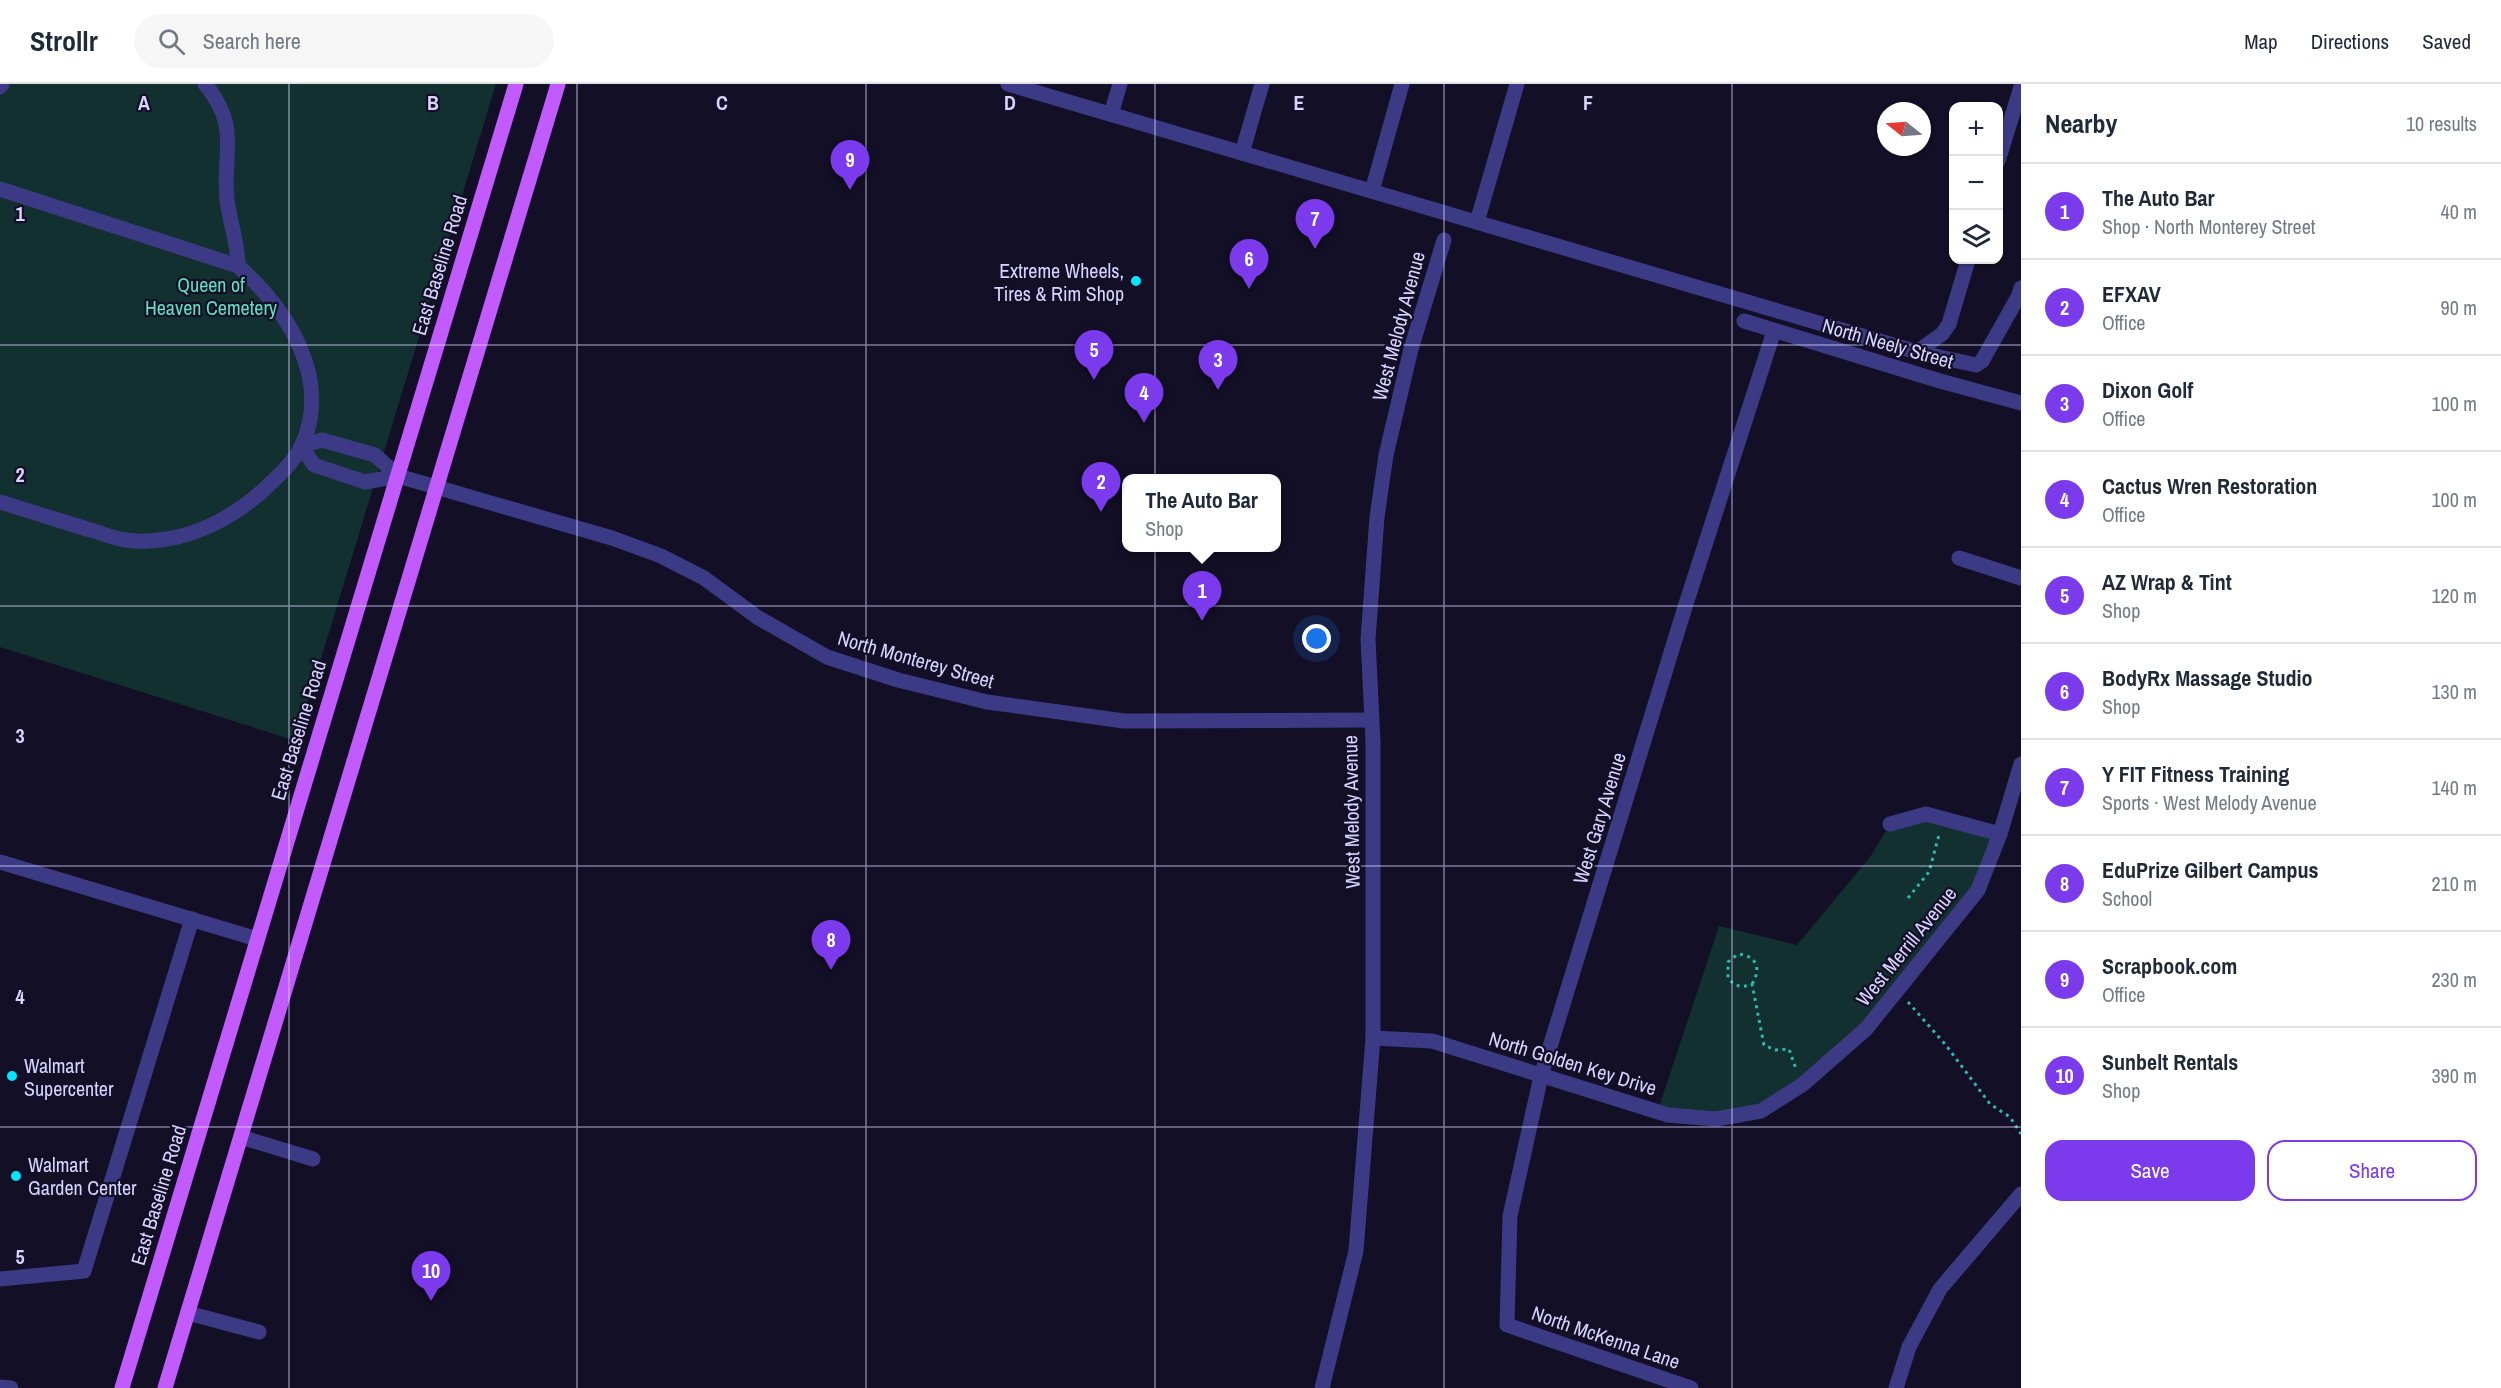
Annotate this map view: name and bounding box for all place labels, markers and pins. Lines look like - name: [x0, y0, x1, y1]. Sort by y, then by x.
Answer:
- pin: 9: [830, 141, 870, 190]
- pin: 7: [1296, 200, 1334, 249]
- pin: 6: [1230, 240, 1268, 289]
- place label: Extreme Wheels, Tires & Rim Shop: [994, 257, 1124, 307]
- marker: Extreme Wheels, Tires & Rim Shop: [1129, 274, 1143, 288]
- pin: 5: [1074, 330, 1114, 380]
- pin: 3: [1198, 340, 1238, 390]
- pin: 4: [1124, 374, 1164, 423]
- pin: 2: [1082, 462, 1120, 512]
- pin: 1: [1182, 572, 1222, 621]
- pin: 8: [812, 920, 850, 970]
- place label: Walmart Supercenter: [24, 1052, 114, 1102]
- marker: Walmart Supercenter: [5, 1069, 19, 1083]
- place label: Walmart Garden Center: [28, 1151, 137, 1201]
- marker: Walmart Garden Center: [9, 1169, 23, 1183]
- pin: 10: [412, 1252, 450, 1301]

